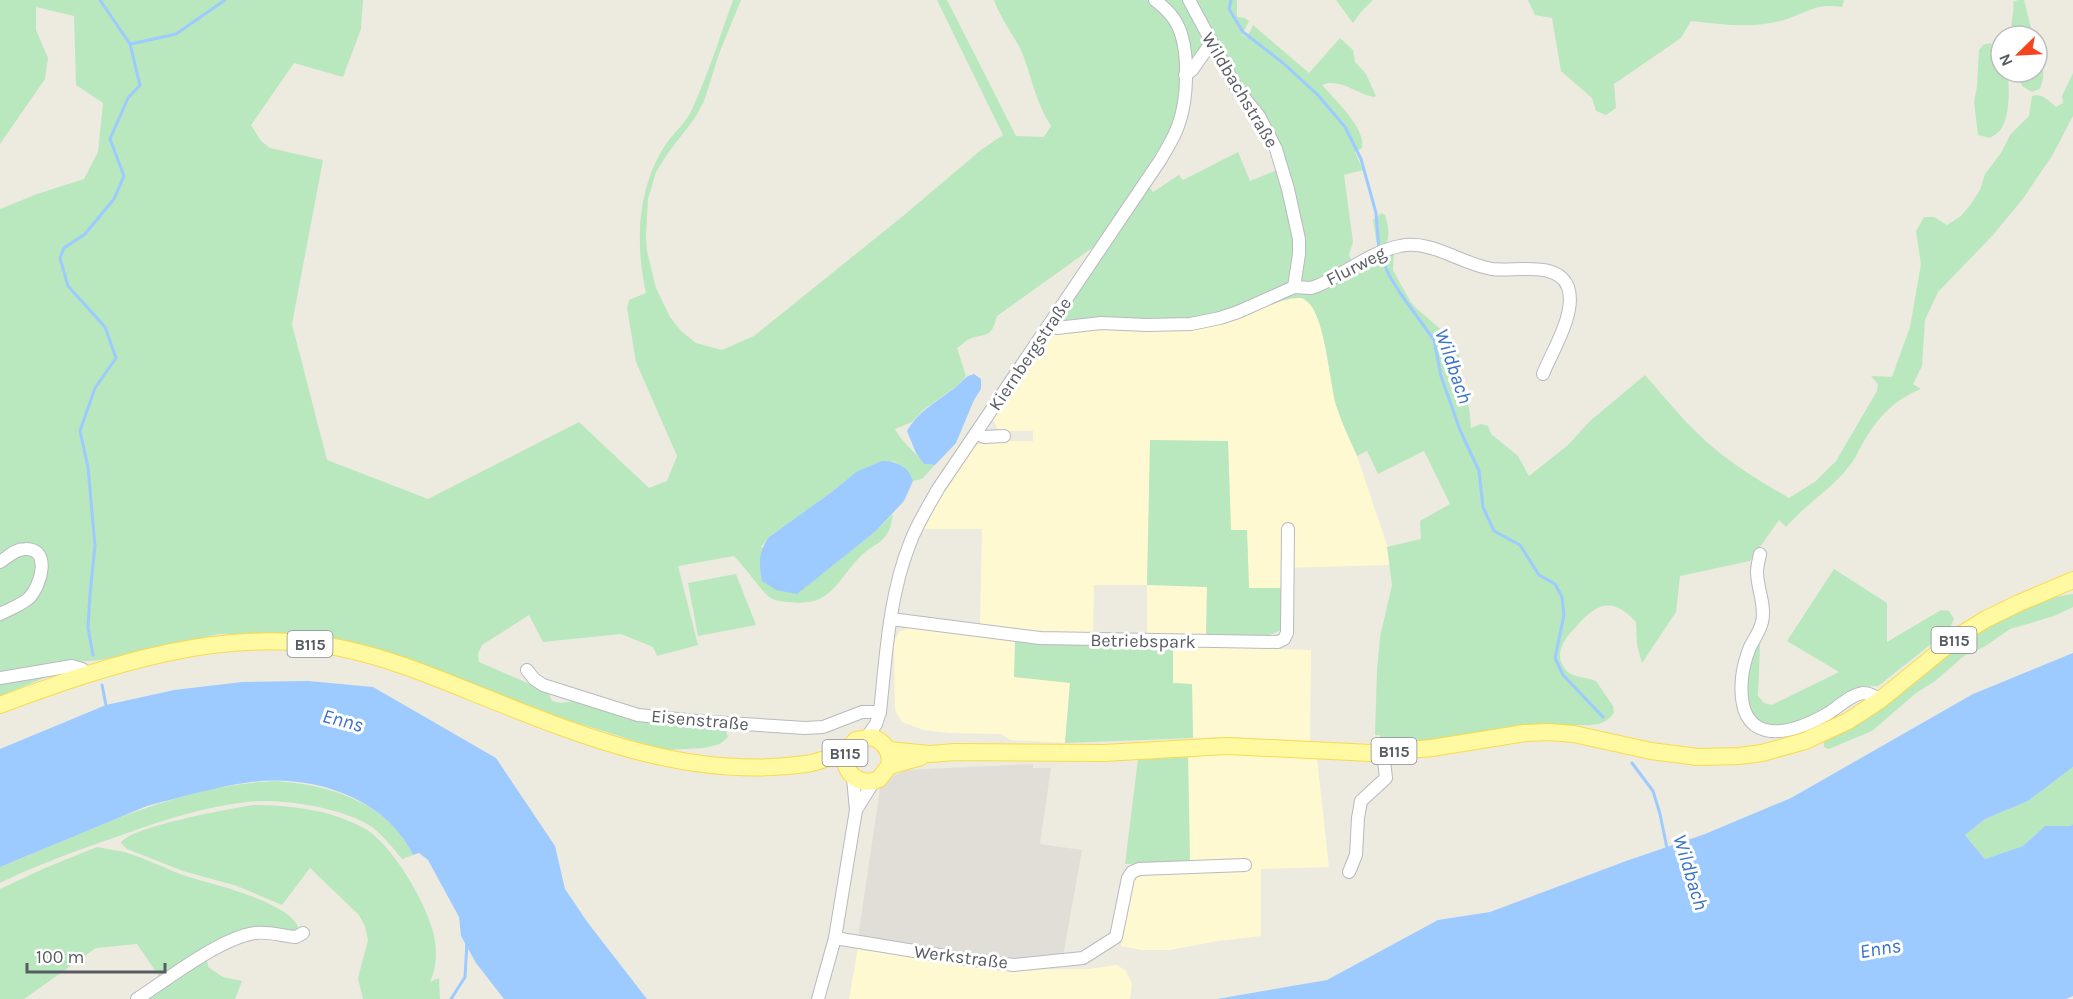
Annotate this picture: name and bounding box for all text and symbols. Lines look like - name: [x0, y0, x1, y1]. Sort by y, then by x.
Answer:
- north arrow: [1989, 24, 2049, 84]
- street label: Wildbachstraße: [1197, 28, 1283, 152]
- text: N: [1995, 51, 2017, 69]
- street label: Flurweg: [1322, 242, 1390, 290]
- street label: Kiernbergstraße: [984, 293, 1076, 415]
- water label: Wildbach: [1430, 326, 1477, 407]
- road number: B115: [1932, 627, 1976, 653]
- street label: Betriebspark: [1090, 629, 1196, 653]
- road number: B115: [288, 631, 332, 657]
- water label: Enns: [320, 704, 366, 737]
- street label: Eisenstraße: [650, 705, 750, 735]
- road number: B115: [1372, 738, 1416, 764]
- road number: B115: [822, 740, 868, 766]
- water label: Wildbach: [1668, 832, 1713, 913]
- water label: Enns: [1858, 934, 1902, 963]
- scale bar: [27, 936, 165, 974]
- street label: Werkstraße: [913, 940, 1009, 974]
- text: 100 m: [36, 946, 84, 968]

